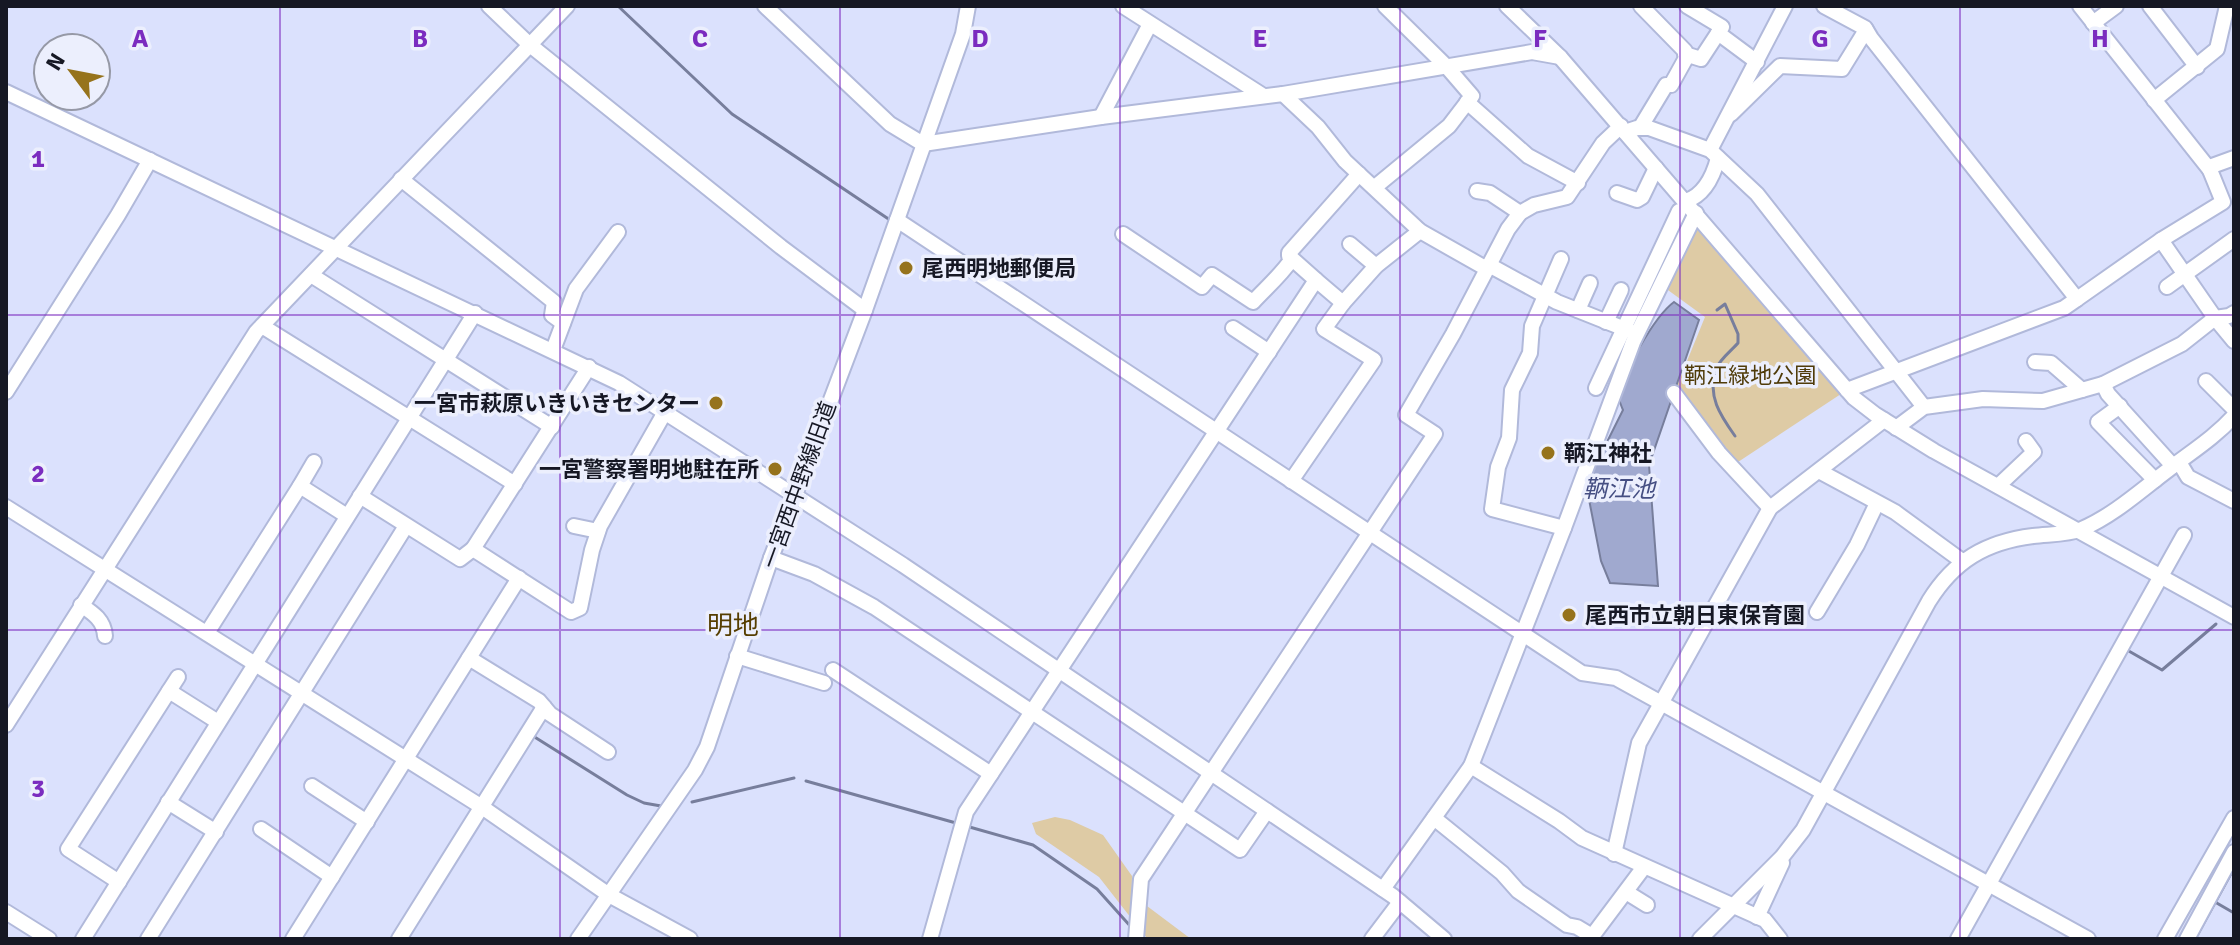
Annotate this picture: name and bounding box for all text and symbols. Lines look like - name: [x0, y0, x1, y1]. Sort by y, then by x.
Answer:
- text: A: [132, 23, 149, 55]
- text: B: [412, 23, 428, 55]
- text: C: [692, 23, 708, 55]
- text: D: [971, 23, 989, 55]
- text: E: [1253, 23, 1267, 55]
- text: F: [1533, 23, 1547, 55]
- text: G: [1811, 23, 1829, 55]
- text: H: [2091, 23, 2109, 55]
- north arrow: [32, 32, 112, 112]
- text: N: [40, 48, 71, 75]
- text: 1: [31, 143, 45, 175]
- place label: 尾西明地郵便局: [922, 255, 1076, 282]
- marker: 尾西明地郵便局: [897, 259, 915, 277]
- park label: 鞆江緑地公園: [1684, 362, 1816, 389]
- place label: 一宮市萩原いきいきセンター: [414, 390, 700, 417]
- marker: 一宮市萩原いきいきセンター: [707, 394, 725, 412]
- street label: 一宮西中野線旧道: [756, 398, 842, 572]
- place label: 鞆江神社: [1564, 440, 1652, 467]
- marker: 鞆江神社: [1539, 444, 1557, 462]
- place label: 一宮警察署明地駐在所: [539, 456, 759, 483]
- text: 2: [31, 458, 45, 490]
- marker: 一宮警察署明地駐在所: [766, 460, 784, 478]
- water label: 鞆江池: [1583, 474, 1657, 504]
- place label: 尾西市立朝日東保育園: [1585, 602, 1805, 629]
- marker: 尾西市立朝日東保育園: [1560, 606, 1578, 624]
- district label: 明地: [707, 610, 759, 642]
- text: 3: [31, 773, 45, 805]

